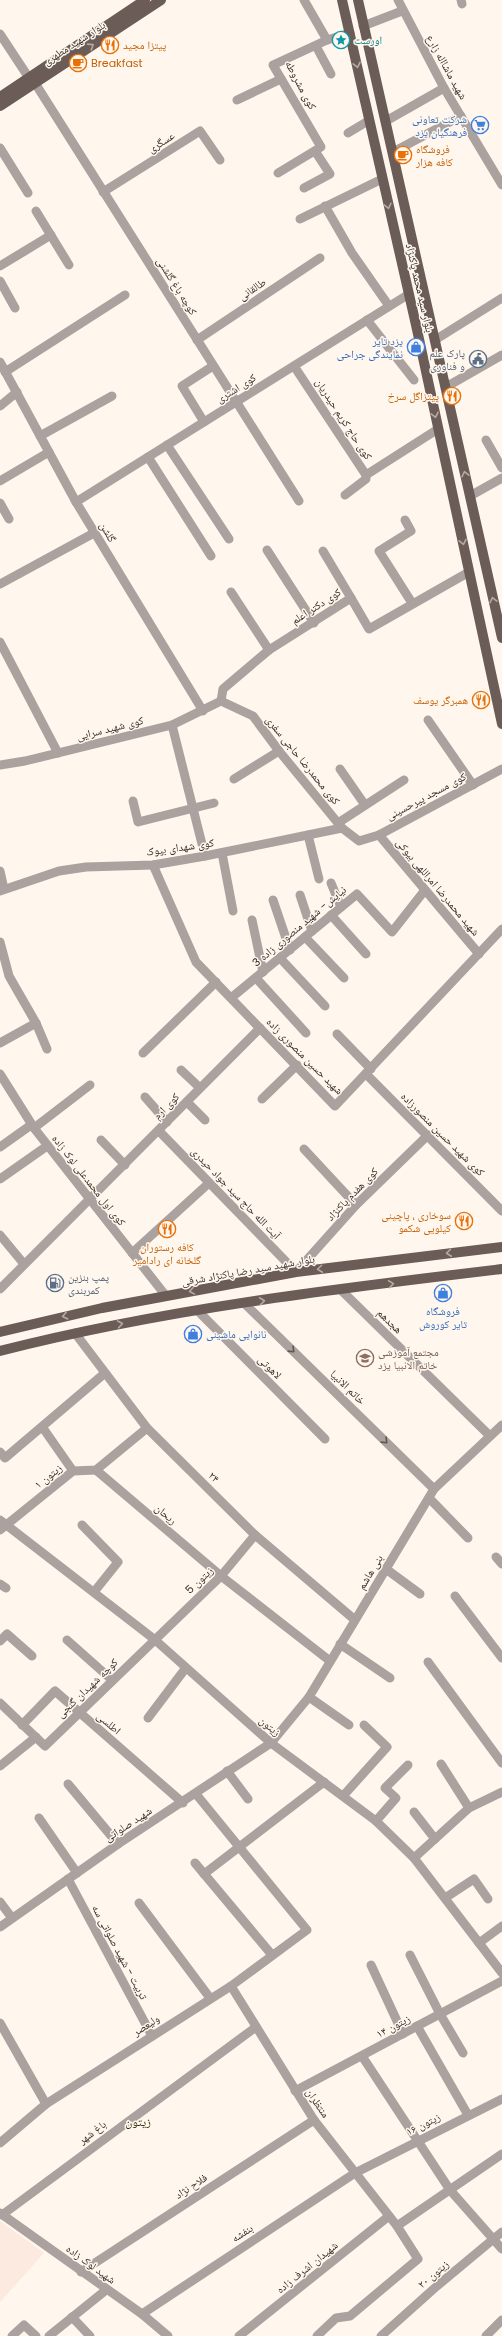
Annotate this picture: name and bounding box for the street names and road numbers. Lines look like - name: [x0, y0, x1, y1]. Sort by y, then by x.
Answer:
- street label: بلوار شهید مطهری: [40, 17, 108, 69]
- street label: شهید ماشااله زارع: [423, 32, 471, 102]
- street label: کوی مشروطه: [281, 58, 321, 113]
- street label: عسگری: [144, 127, 178, 157]
- street label: بلوار سید محمد پاکنژاد: [402, 242, 438, 334]
- street label: کوچه باغ گلشنی: [153, 254, 201, 318]
- street label: طالقانی: [235, 274, 269, 304]
- street label: کوی اشتری: [213, 369, 259, 407]
- street label: کوی حاج کریم حیدریان: [312, 375, 377, 463]
- street label: گلشن: [96, 519, 120, 545]
- street label: کوی دکتر اعلم: [288, 584, 344, 628]
- street label: کوی شهید سرایی: [75, 712, 146, 744]
- street label: کوی محمدرضا حاجی سفری: [262, 712, 344, 808]
- street label: کوی مسجد پیرحسینی: [383, 768, 469, 824]
- street label: کوی شهدای بیوک: [145, 834, 215, 860]
- street label: شهید محمدرضا امراللهی بیوکی: [392, 835, 484, 939]
- street label: نیایش- شهید منصوری زاده 3: [248, 882, 350, 970]
- street label: شهید حسین منصوری زاده: [263, 1014, 347, 1098]
- street label: کوی شهید حسین منصورزاده: [397, 1088, 489, 1180]
- street label: کوی ارم: [149, 1089, 183, 1123]
- street label: کوی اول محمدعلی لوک زاده: [48, 1131, 130, 1229]
- street label: آیت الله حاج سید جواد حیدری: [188, 1143, 284, 1243]
- street label: کوی هفدم پاکنژاد: [322, 1163, 382, 1224]
- street label: بلوار شهید سید رضا پاکنژاد شرقی: [180, 1250, 316, 1290]
- street label: هجدهم: [374, 1305, 406, 1337]
- street label: لاهوتی: [255, 1352, 286, 1383]
- street label: خاتم الانبیا: [327, 1366, 369, 1408]
- street label: زیتون ۱: [31, 1460, 65, 1492]
- street label: ۲۴: [205, 1468, 223, 1486]
- street label: ریحان: [151, 1500, 181, 1528]
- street label: بنی هاشم: [353, 1552, 387, 1592]
- street label: زیتون 5: [181, 1563, 217, 1597]
- street label: کوچه شهیدان گنجی: [53, 1654, 122, 1722]
- street label: اطلسی: [93, 1708, 125, 1738]
- street label: زیتون: [256, 1712, 284, 1740]
- street label: شهید صلواتی: [101, 1803, 155, 1845]
- street label: تربیت - شهید صلواتی سه: [88, 1902, 152, 2003]
- street label: ولیعصر: [129, 2010, 163, 2040]
- street label: زیتون ۱۴: [373, 2010, 413, 2042]
- street label: منتظران: [302, 2085, 334, 2121]
- street label: زیتون ۱۶: [403, 2109, 443, 2139]
- street label: باغ شهر: [74, 2116, 109, 2148]
- street label: فلاح نژاد: [172, 2169, 211, 2202]
- street label: بنفشه: [228, 2220, 256, 2246]
- street label: شهیدان اشرف زاده: [273, 2237, 341, 2297]
- street label: شهید لوک زاده: [63, 2241, 119, 2287]
- street label: زیتون ۲۰: [414, 2256, 452, 2292]

